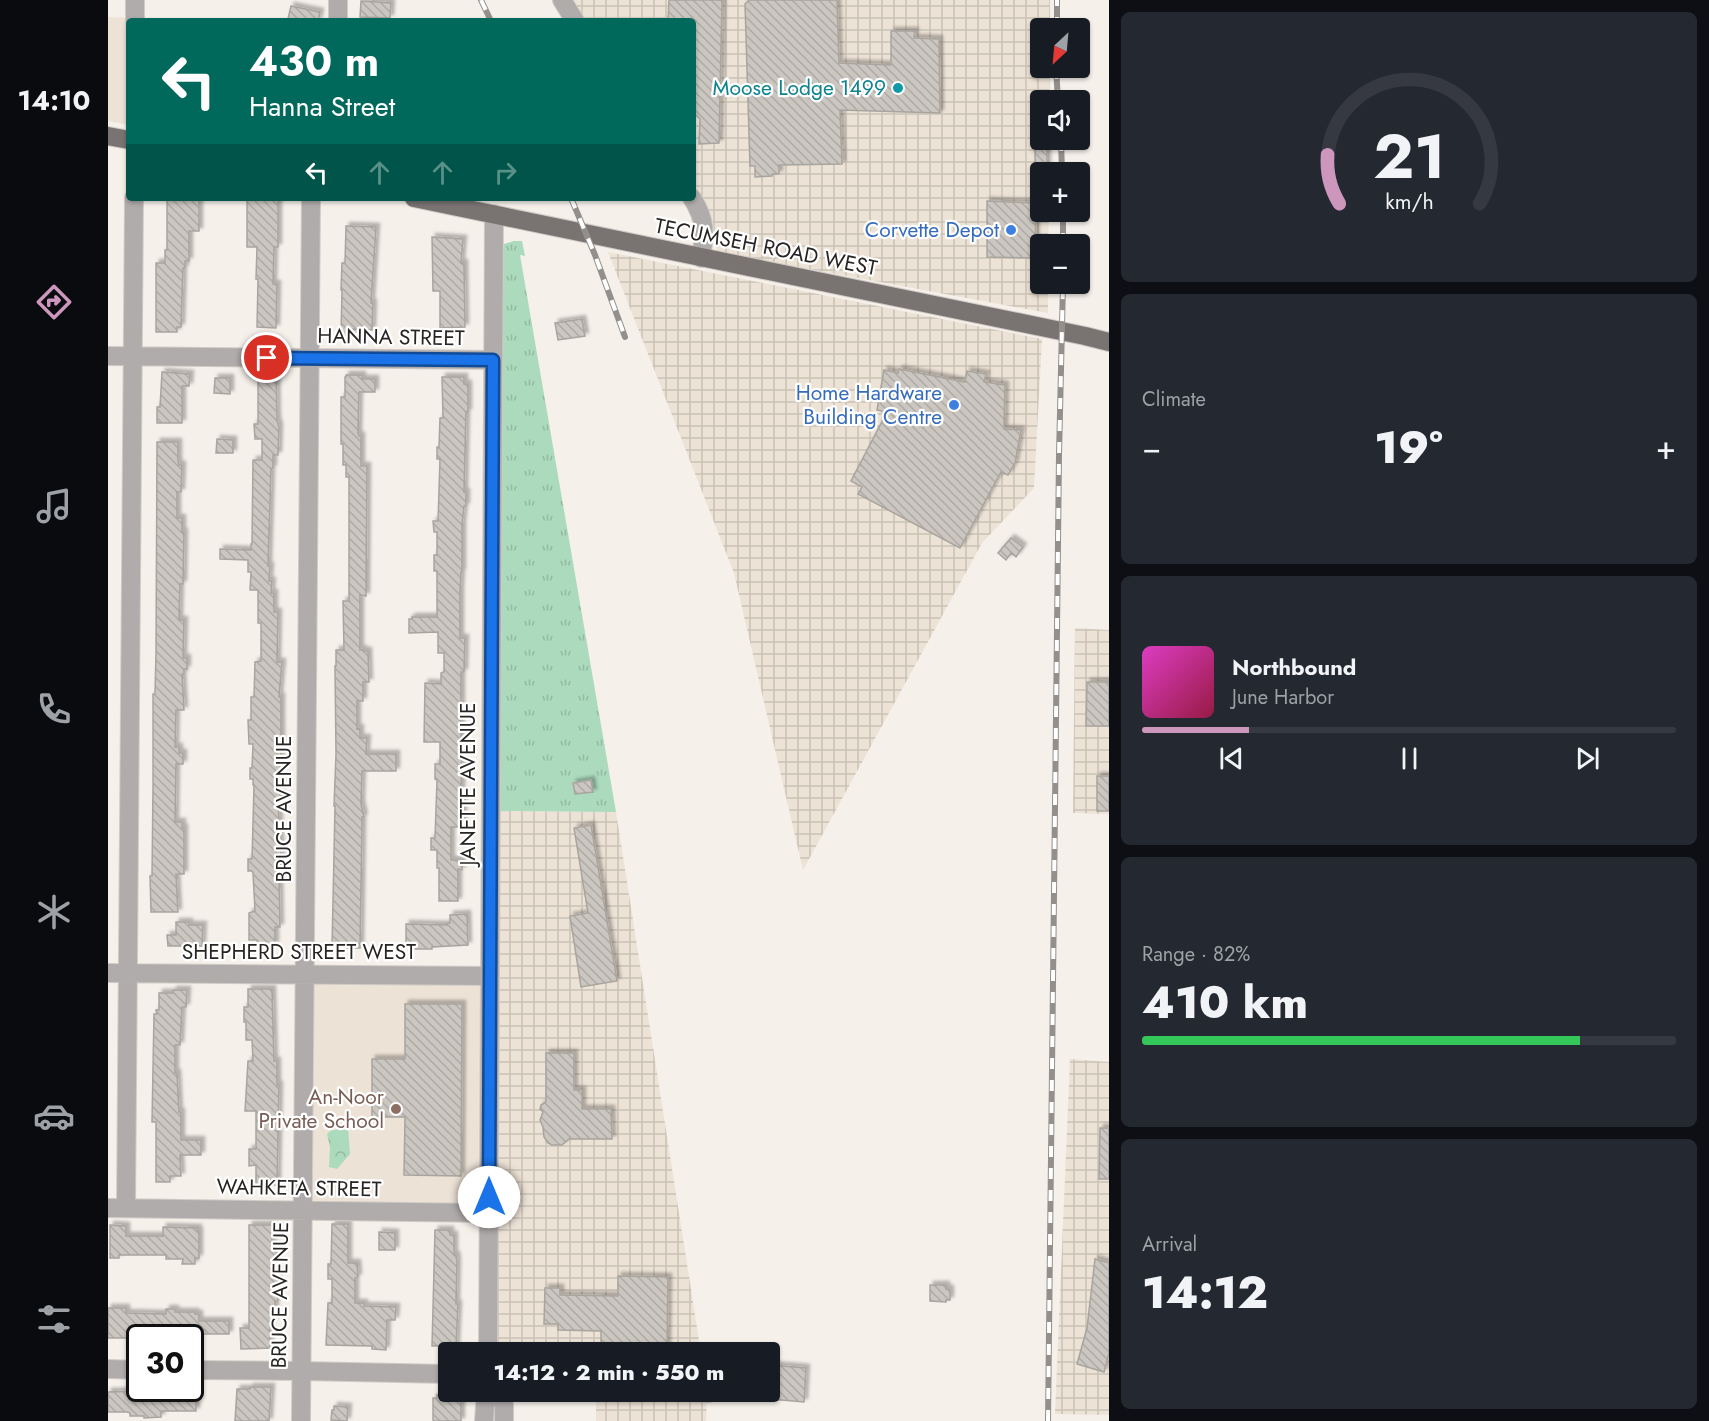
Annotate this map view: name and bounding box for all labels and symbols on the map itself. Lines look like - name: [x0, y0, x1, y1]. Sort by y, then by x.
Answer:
- north arrow: [1030, 18, 1090, 78]
- place label: Moose Lodge 1499: [713, 73, 886, 103]
- marker: Moose Lodge 1499: [891, 81, 905, 95]
- street label: TECUMSEH ROAD WEST: [652, 211, 880, 283]
- place label: Corvette Depot: [865, 215, 999, 245]
- marker: Corvette Depot: [1004, 223, 1018, 237]
- street label: HANNA STREET: [317, 321, 465, 353]
- pin: [241, 332, 292, 383]
- place label: Home Hardware Building Centre: [796, 378, 942, 432]
- marker: Home Hardware Building Centre: [947, 398, 961, 412]
- street label: JANETTE AVENUE: [453, 703, 483, 868]
- street label: BRUCE AVENUE: [269, 736, 299, 883]
- street label: SHEPHERD STREET WEST: [182, 937, 416, 967]
- place label: An-Noor Private School: [258, 1082, 385, 1136]
- marker: An-Noor Private School: [389, 1102, 403, 1116]
- position arrow: [457, 1165, 521, 1229]
- street label: WAHKETA STREET: [216, 1172, 382, 1204]
- street label: BRUCE AVENUE: [264, 1221, 296, 1369]
- speed limit sign: 30: [126, 1324, 204, 1402]

